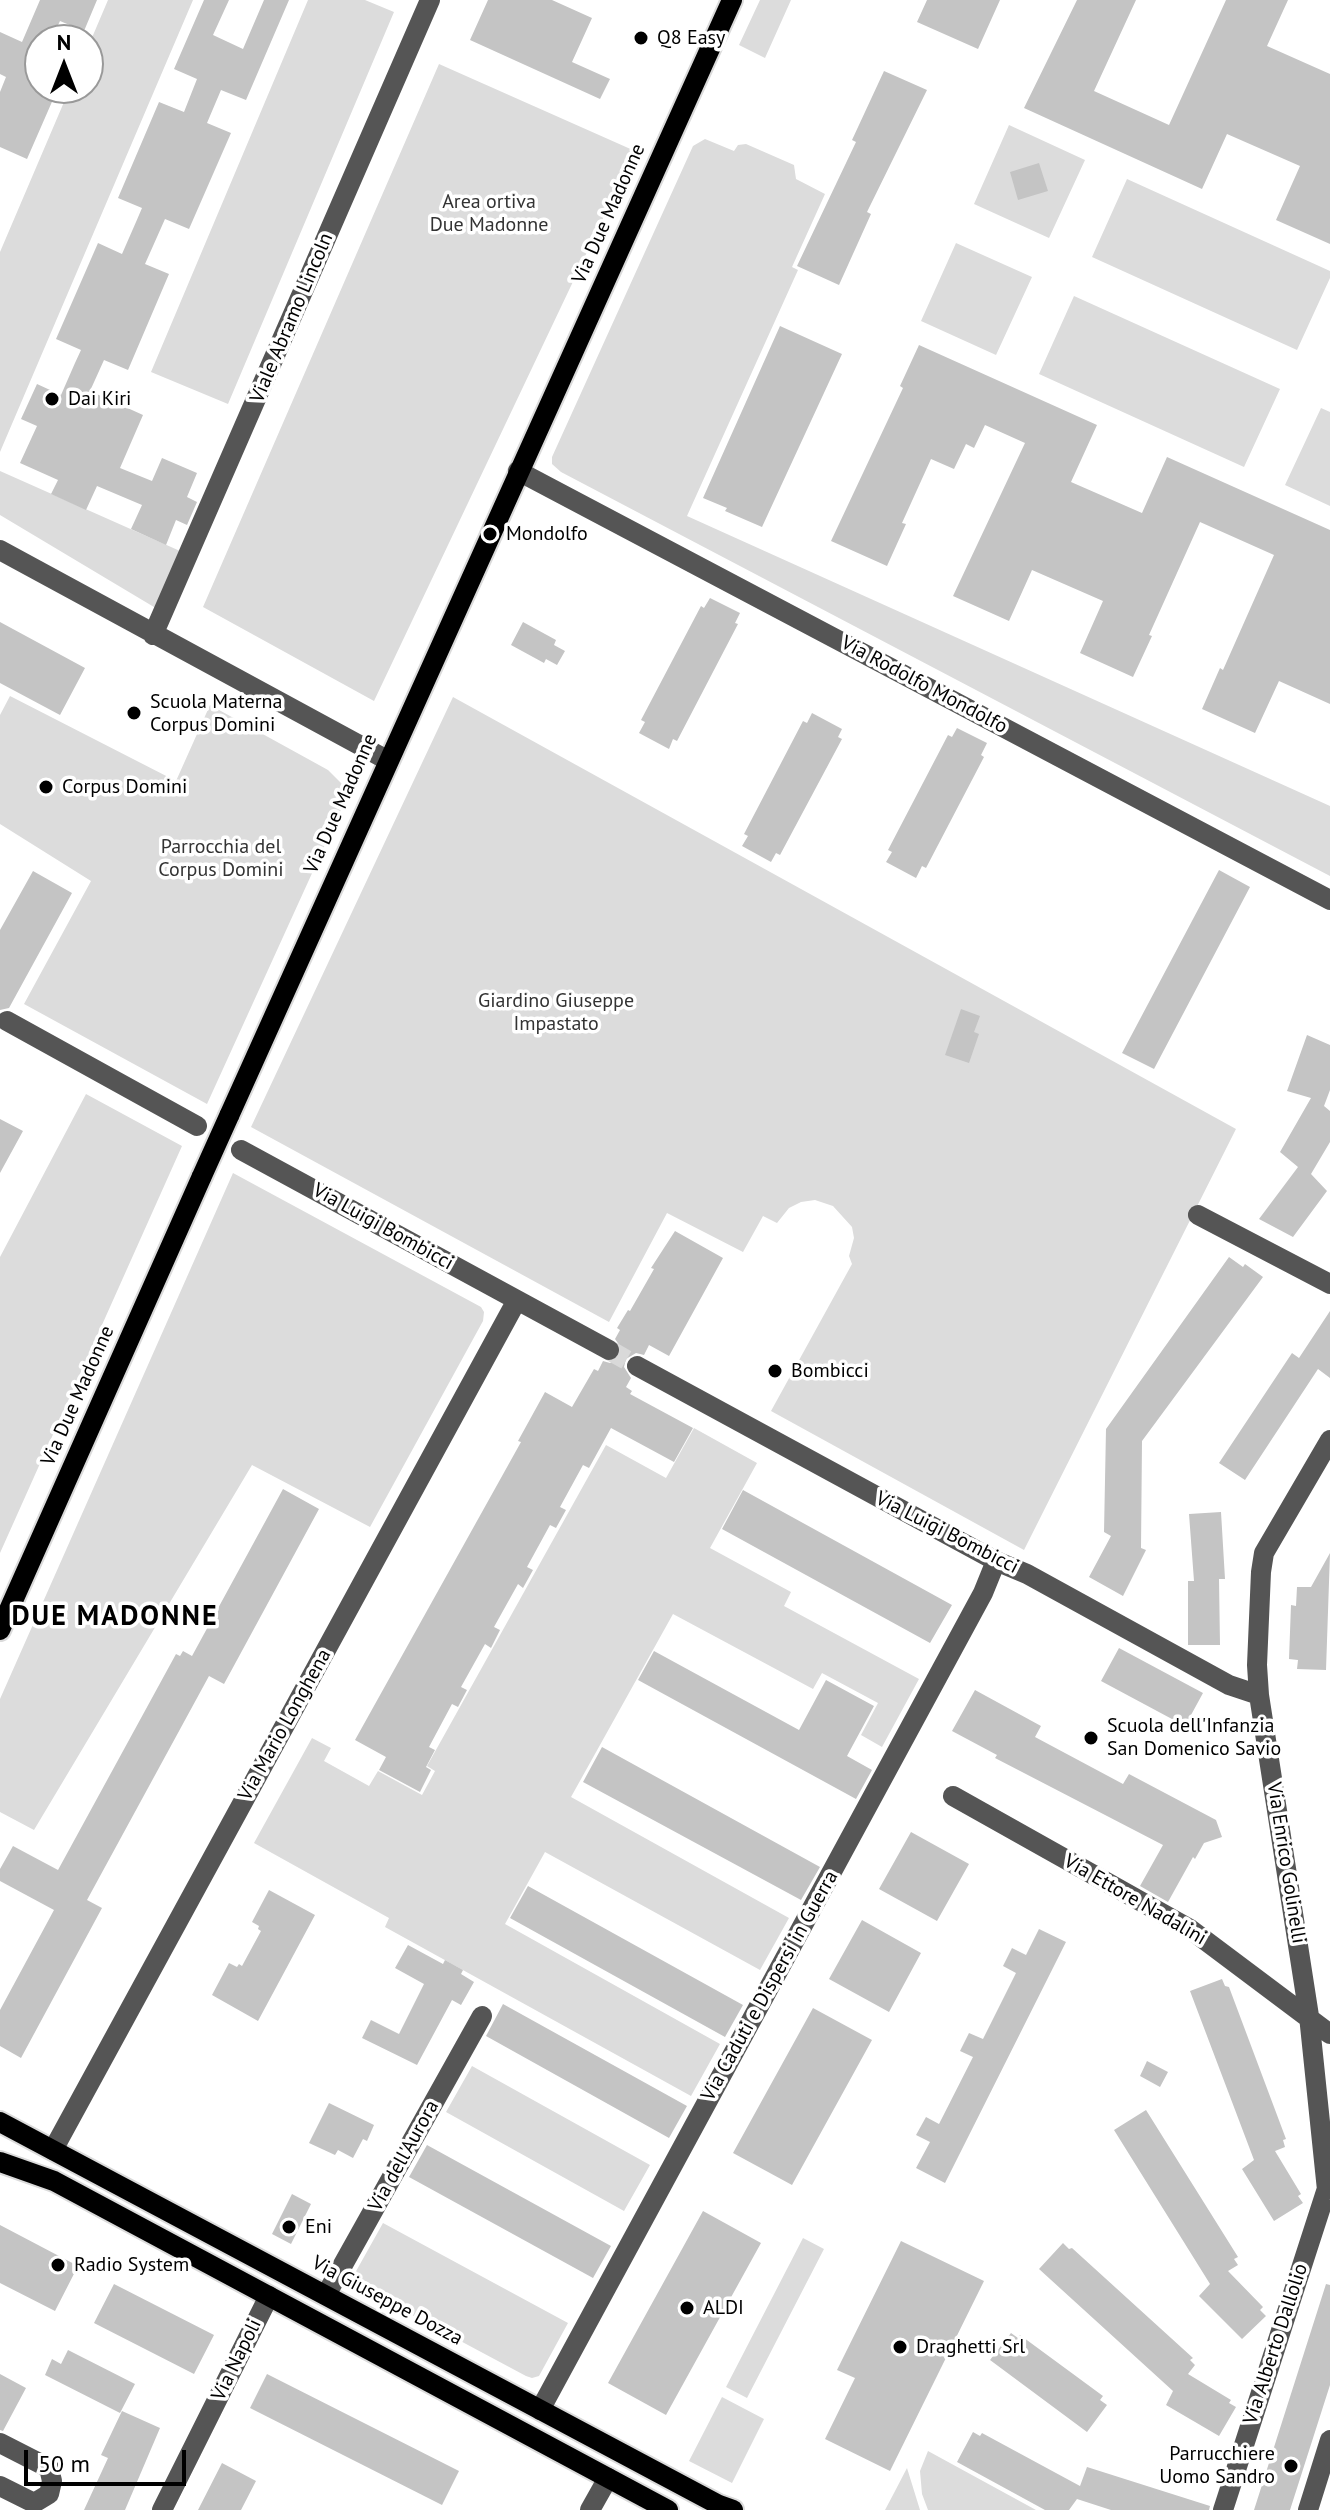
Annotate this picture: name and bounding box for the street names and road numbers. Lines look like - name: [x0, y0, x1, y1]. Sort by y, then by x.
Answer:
- street label: Via Due Madonne: [567, 140, 651, 288]
- street label: Viale Abramo Lincoln: [245, 229, 339, 407]
- street label: Via Rodolfo Mondolfo: [837, 631, 1011, 739]
- street label: Via Due Madonne: [299, 730, 383, 878]
- street label: Via Luigi Bombicci: [308, 1178, 458, 1276]
- street label: Via Due Madonne: [36, 1322, 120, 1470]
- street label: Via Luigi Bombicci: [872, 1487, 1022, 1579]
- street label: Via Mario Longhena: [233, 1645, 337, 1805]
- street label: Via Enrico Golinelli: [1261, 1781, 1311, 1945]
- street label: Via Ettore Nadalini: [1059, 1849, 1211, 1951]
- street label: Via Caduti e Dispersi in Guerra: [697, 1867, 843, 2105]
- street label: Via dell'Aurora: [364, 2096, 444, 2216]
- street label: Via Giuseppe Dozza: [307, 2251, 467, 2351]
- street label: Via Alberto Dallolio: [1239, 2260, 1313, 2428]
- street label: Via Napoli: [207, 2315, 267, 2405]

